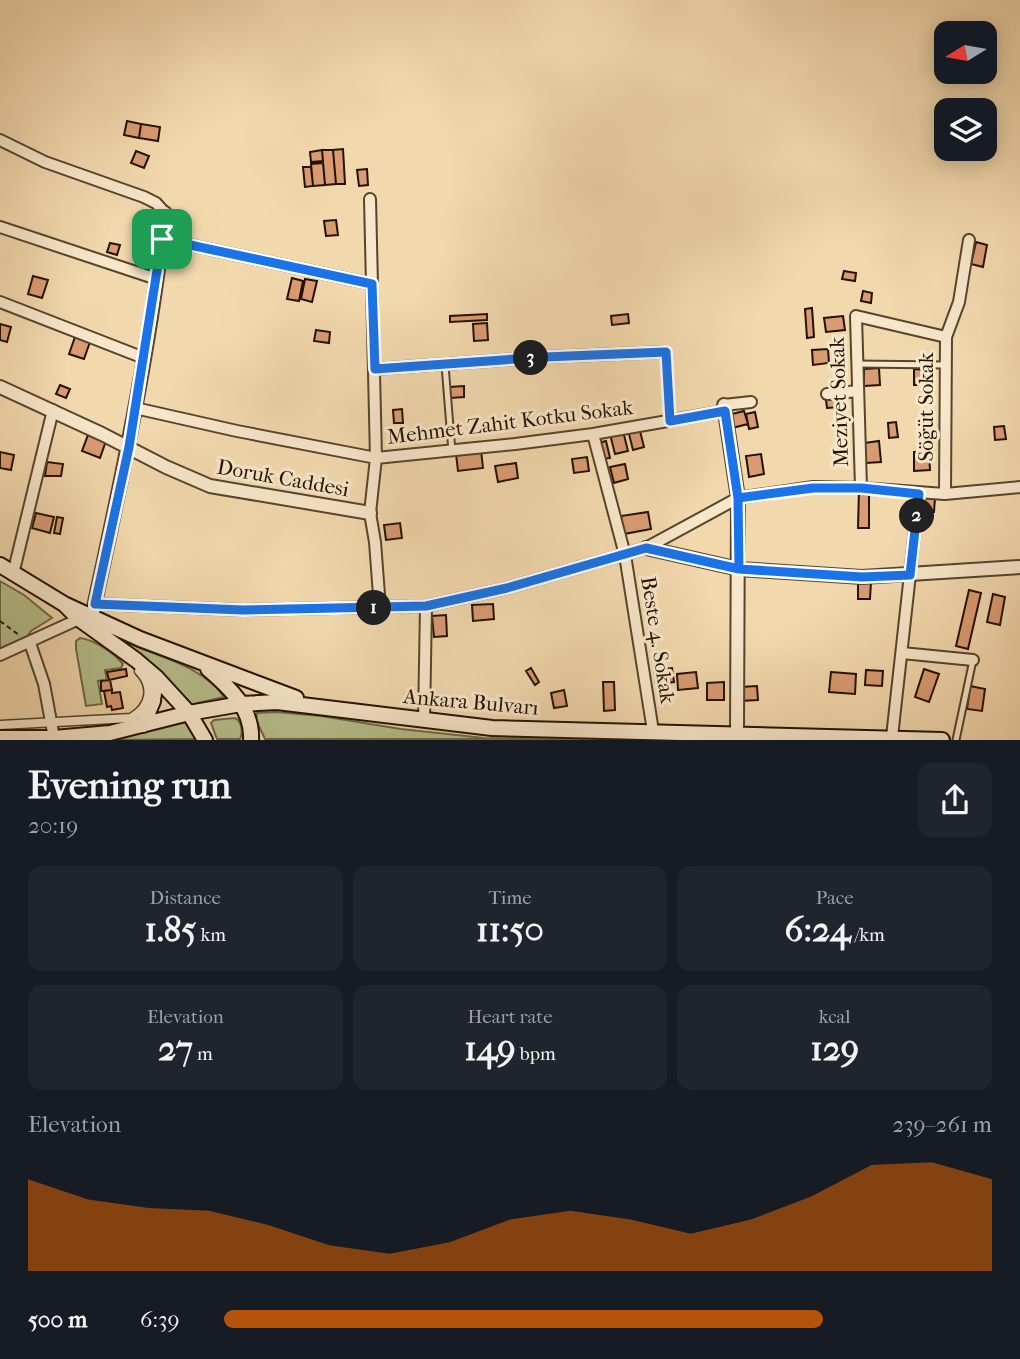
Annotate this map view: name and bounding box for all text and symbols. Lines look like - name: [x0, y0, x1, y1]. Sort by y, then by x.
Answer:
- north arrow: [934, 21, 998, 84]
- map controls: [934, 21, 997, 161]
- button: layers: [934, 98, 997, 161]
- pin: [132, 209, 192, 269]
- icon: arrive: [143, 220, 181, 258]
- street label: Meziyet Sokak: [825, 336, 853, 468]
- pin: 3: [514, 340, 548, 376]
- text: 3: [527, 346, 534, 368]
- street label: Söğüt Sokak: [914, 352, 938, 462]
- street label: Mehmet Zahit Kotku Sokak: [386, 395, 634, 449]
- street label: Doruk Caddesi: [215, 455, 351, 501]
- pin: 2: [900, 498, 934, 534]
- text: 2: [912, 504, 921, 526]
- street label: Beste 4. Sokak: [636, 575, 680, 705]
- pin: 1: [356, 590, 392, 626]
- text: 1: [370, 596, 377, 618]
- street label: Ankara Bulvarı: [401, 684, 540, 720]
- text: Evening run: [28, 763, 231, 808]
- button: share: [918, 763, 992, 837]
- text: 20:19: [28, 812, 78, 839]
- text: Distance: [150, 887, 221, 909]
- text: Time: [488, 887, 532, 909]
- text: Pace: [816, 887, 854, 909]
- text: 1.85: [145, 909, 196, 950]
- text: 11:50: [476, 909, 544, 950]
- text: 6:24: [784, 909, 851, 950]
- text: km: [196, 924, 226, 946]
- text: /km: [851, 924, 885, 946]
- text: Elevation: [147, 1006, 224, 1028]
- text: Heart rate: [467, 1006, 553, 1028]
- text: kcal: [819, 1006, 851, 1028]
- text: 27: [158, 1028, 193, 1069]
- text: 149: [464, 1028, 516, 1069]
- text: 129: [810, 1028, 859, 1069]
- text: m: [193, 1043, 213, 1065]
- text: bpm: [516, 1043, 556, 1065]
- text: Elevation: [28, 1111, 121, 1138]
- text: 239–261 m: [892, 1111, 992, 1138]
- text: 500 m: [28, 1306, 87, 1333]
- text: 6:39: [140, 1306, 180, 1333]

